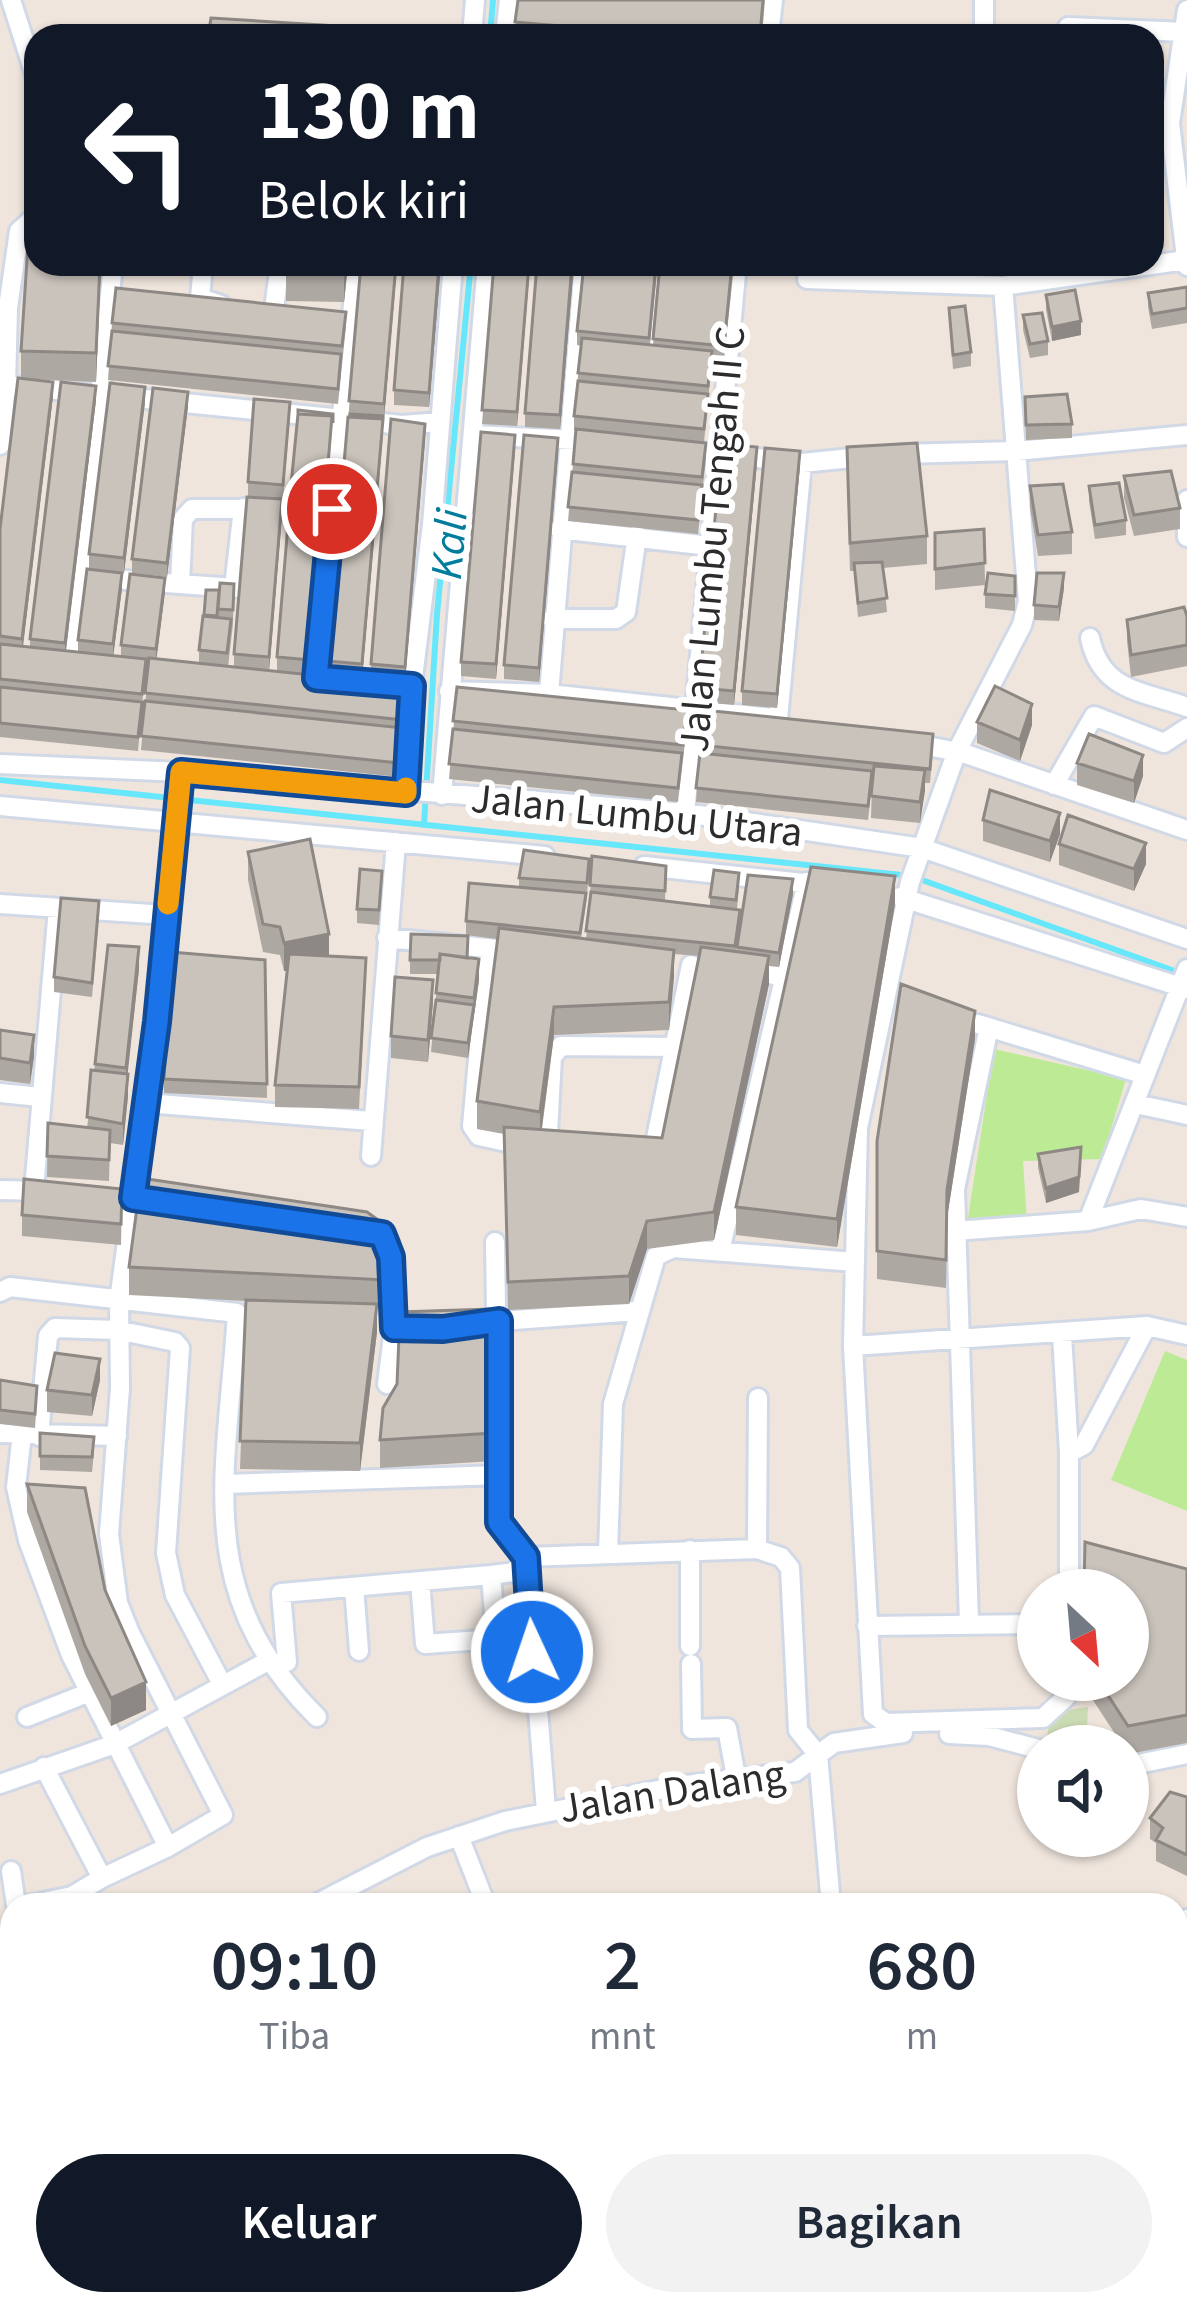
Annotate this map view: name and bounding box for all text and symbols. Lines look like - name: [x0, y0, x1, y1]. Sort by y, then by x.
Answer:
- text: 130 m: [258, 52, 480, 172]
- icon: left: [60, 72, 216, 228]
- text: Belok kiri: [258, 163, 469, 240]
- street label: Jalan Lumbu Tengah II C: [664, 324, 762, 755]
- pin: [281, 458, 383, 560]
- icon: arrive: [299, 476, 365, 542]
- water label: Kali: [415, 505, 485, 582]
- street label: Jalan Lumbu Utara: [468, 769, 806, 863]
- north arrow: [1017, 1569, 1149, 1701]
- map controls: [1017, 1569, 1149, 1857]
- position arrow: [469, 1589, 595, 1715]
- button: sound: [1017, 1725, 1149, 1857]
- street label: Jalan Dalang: [555, 1745, 789, 1839]
- text: 09:10: [211, 1915, 378, 2018]
- text: 2: [604, 1915, 641, 2018]
- text: 680: [866, 1915, 977, 2018]
- text: Tiba: [259, 2009, 330, 2065]
- text: mnt: [589, 2009, 656, 2065]
- text: m: [906, 2009, 938, 2065]
- button: Keluar: [36, 2154, 582, 2292]
- button: Bagikan: [606, 2154, 1152, 2292]

